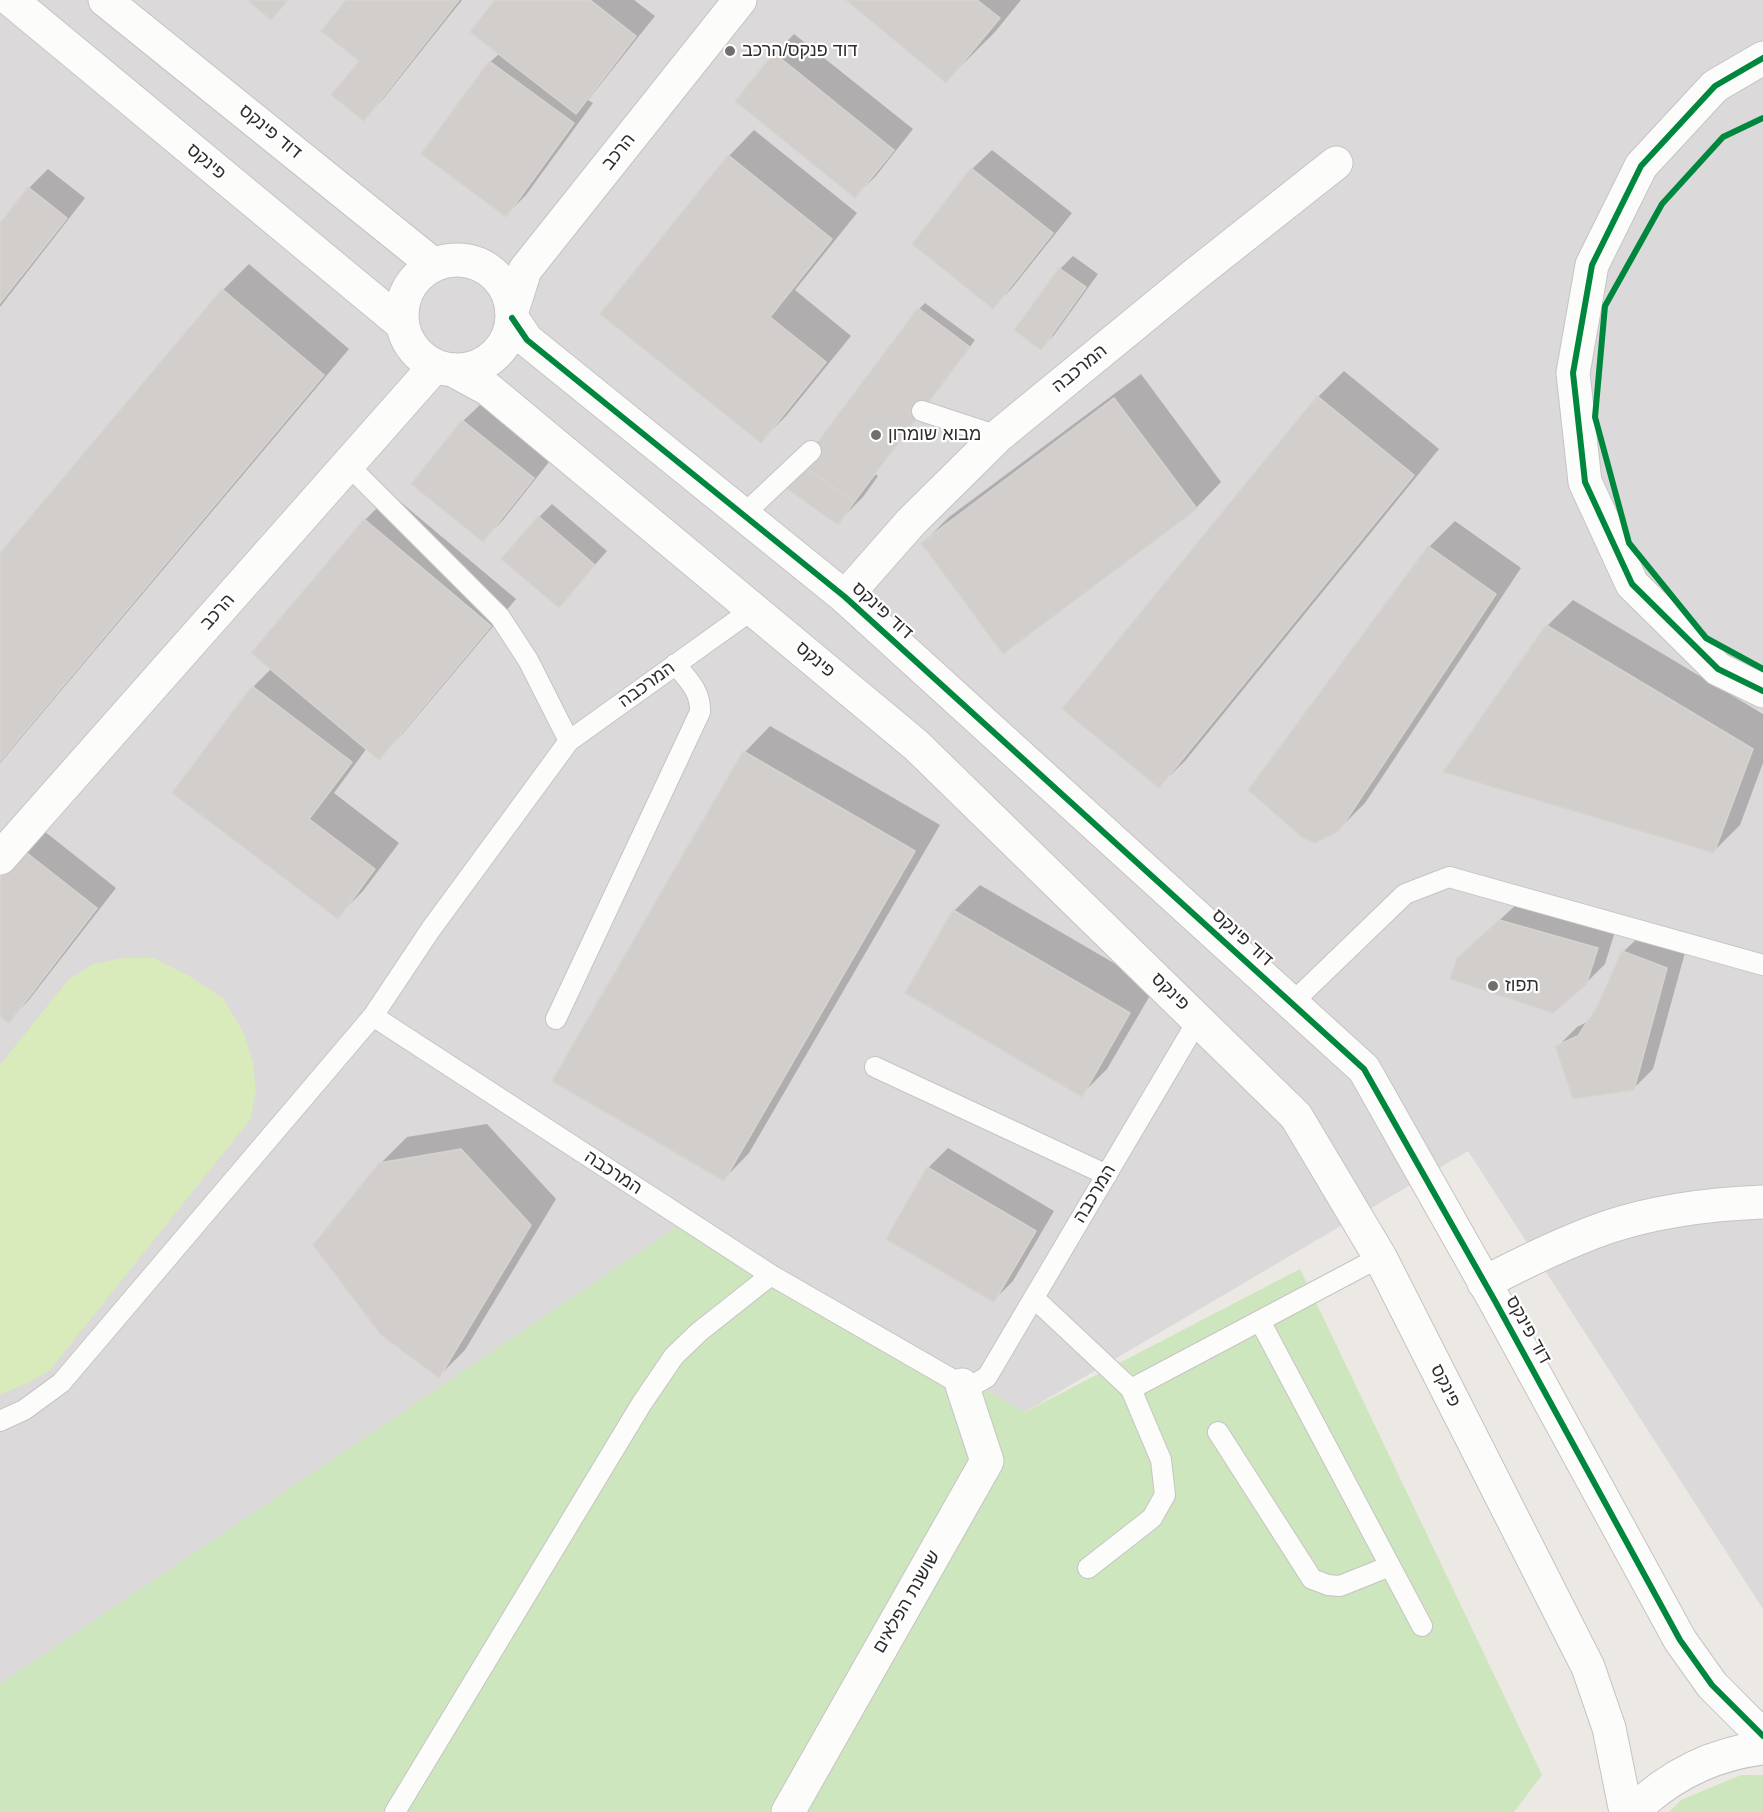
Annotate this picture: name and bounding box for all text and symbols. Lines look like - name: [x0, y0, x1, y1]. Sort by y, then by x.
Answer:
- place label: דוד פנקס/הרכב: [742, 40, 857, 62]
- marker: דוד פנקס/הרכב: [723, 44, 737, 58]
- street label: דוד פינקס: [234, 100, 306, 164]
- street label: הרכב: [598, 129, 640, 175]
- street label: פינקס: [182, 139, 230, 185]
- street label: המרכבה: [1048, 340, 1112, 398]
- place label: מבוא שומרון: [888, 424, 981, 446]
- marker: מבוא שומרון: [869, 428, 883, 442]
- street label: דוד פינקס: [847, 578, 917, 644]
- street label: הרכב: [196, 590, 240, 634]
- street label: פינקס: [791, 637, 839, 683]
- street label: המרכבה: [615, 657, 679, 713]
- street label: דוד פינקס: [1207, 905, 1277, 971]
- street label: פינקס: [1146, 969, 1194, 1015]
- place label: תפוז: [1505, 975, 1539, 997]
- marker: תפוז: [1486, 979, 1500, 993]
- street label: המרכבה: [580, 1146, 646, 1200]
- street label: המרכבה: [1069, 1161, 1121, 1227]
- street label: דוד פינקס: [1501, 1292, 1555, 1368]
- street label: פינקס: [1425, 1361, 1465, 1411]
- street label: שושנת הפלאים: [869, 1547, 945, 1657]

